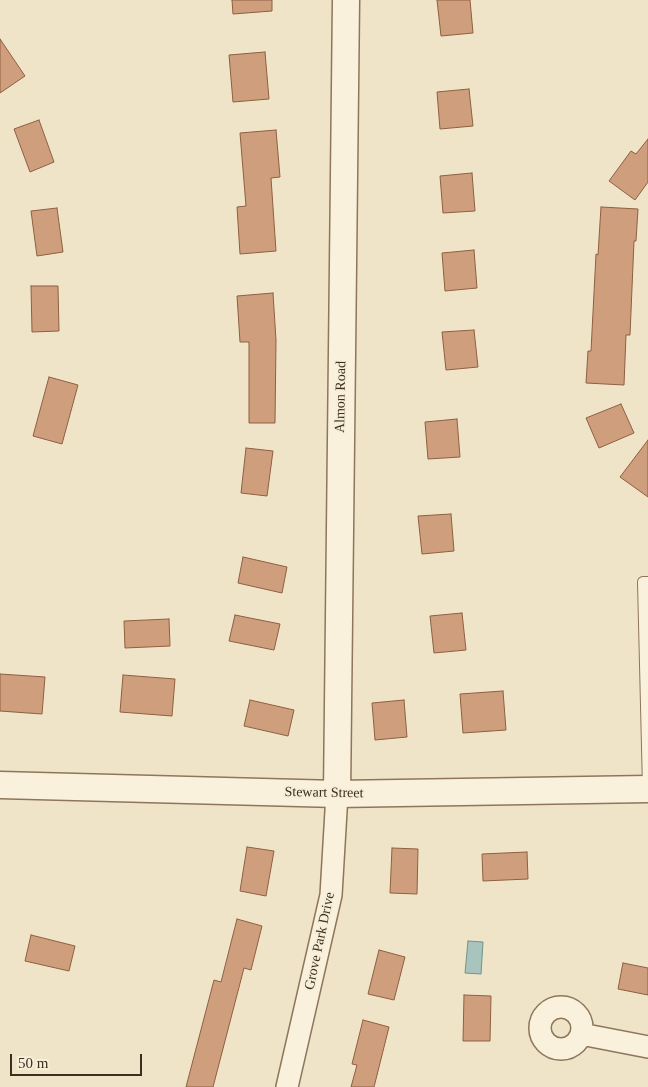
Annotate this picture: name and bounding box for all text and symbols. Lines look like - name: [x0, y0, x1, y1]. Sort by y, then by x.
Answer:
- street label: Almon Road: [332, 361, 350, 433]
- street label: Stewart Street: [284, 784, 364, 802]
- street label: Grove Park Drive: [301, 891, 339, 991]
- scale bar: [12, 1044, 145, 1076]
- text: 50 m: [18, 1055, 48, 1071]

